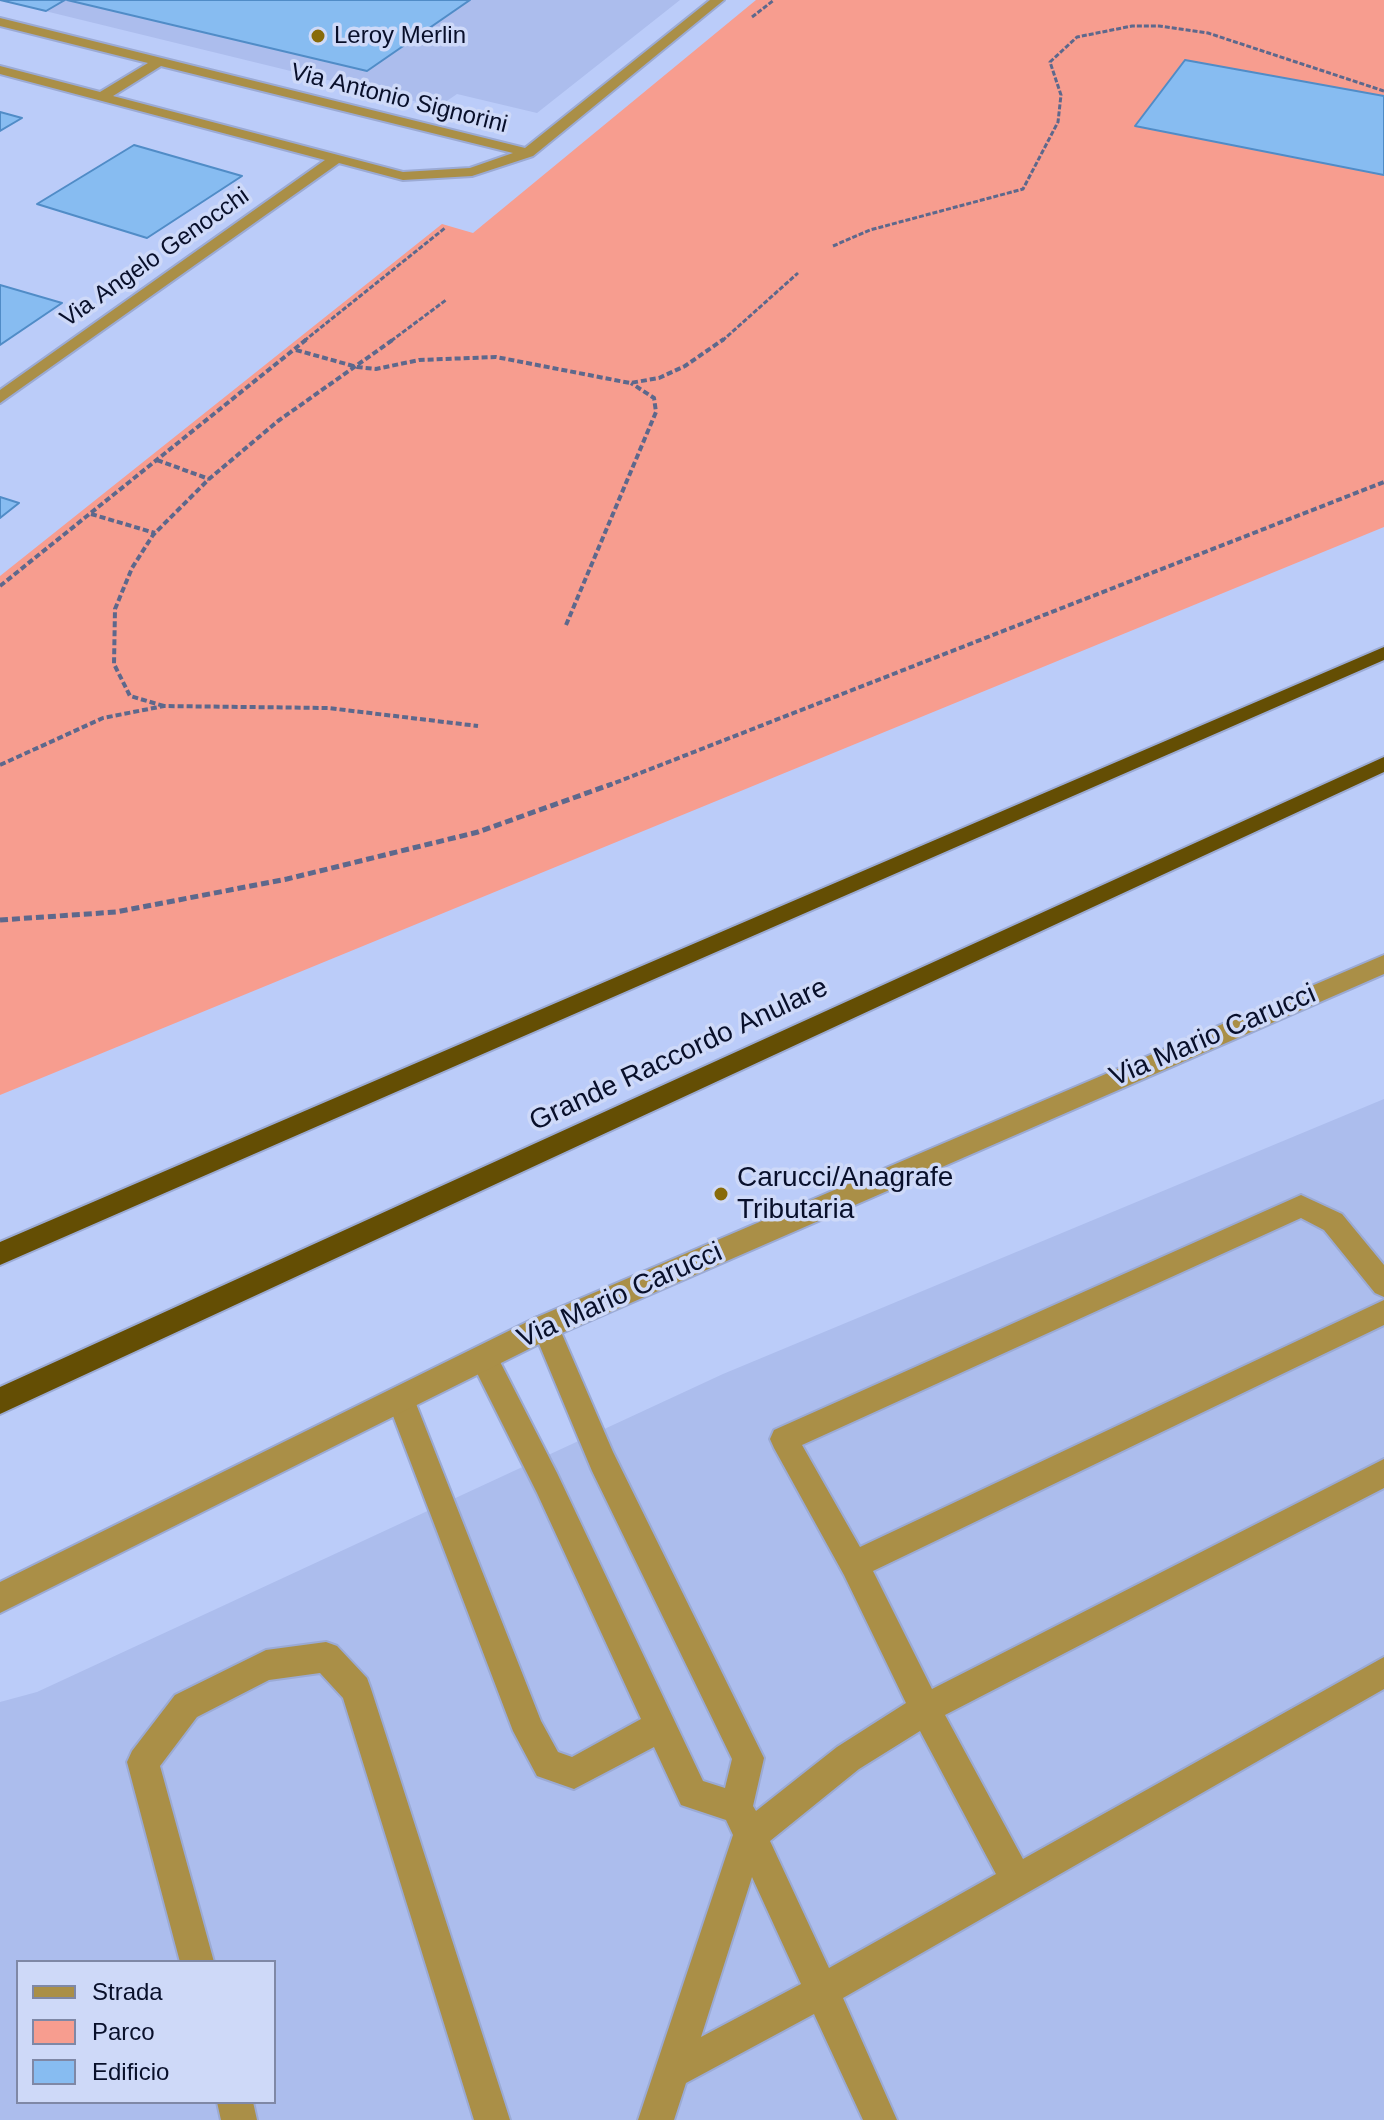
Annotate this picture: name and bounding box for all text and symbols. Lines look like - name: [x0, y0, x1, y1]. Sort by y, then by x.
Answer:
- place label: Leroy Merlin: [334, 22, 466, 50]
- marker: Leroy Merlin: [309, 27, 327, 45]
- street label: Via Antonio Signorini: [288, 58, 510, 140]
- street label: Via Angelo Genocchi: [55, 182, 255, 334]
- street label: Grande Raccordo Anulare: [524, 971, 834, 1139]
- street label: Via Mario Carucci: [1105, 977, 1321, 1095]
- place label: Carucci/Anagrafe Tributaria: [737, 1161, 953, 1227]
- marker: Carucci/Anagrafe Tributaria: [712, 1185, 730, 1203]
- street label: Via Mario Carucci: [512, 1236, 728, 1356]
- legend: [16, 1960, 276, 2104]
- text: Strada: [92, 1978, 163, 2005]
- text: Parco: [92, 2018, 155, 2045]
- text: Edificio: [92, 2058, 169, 2085]

